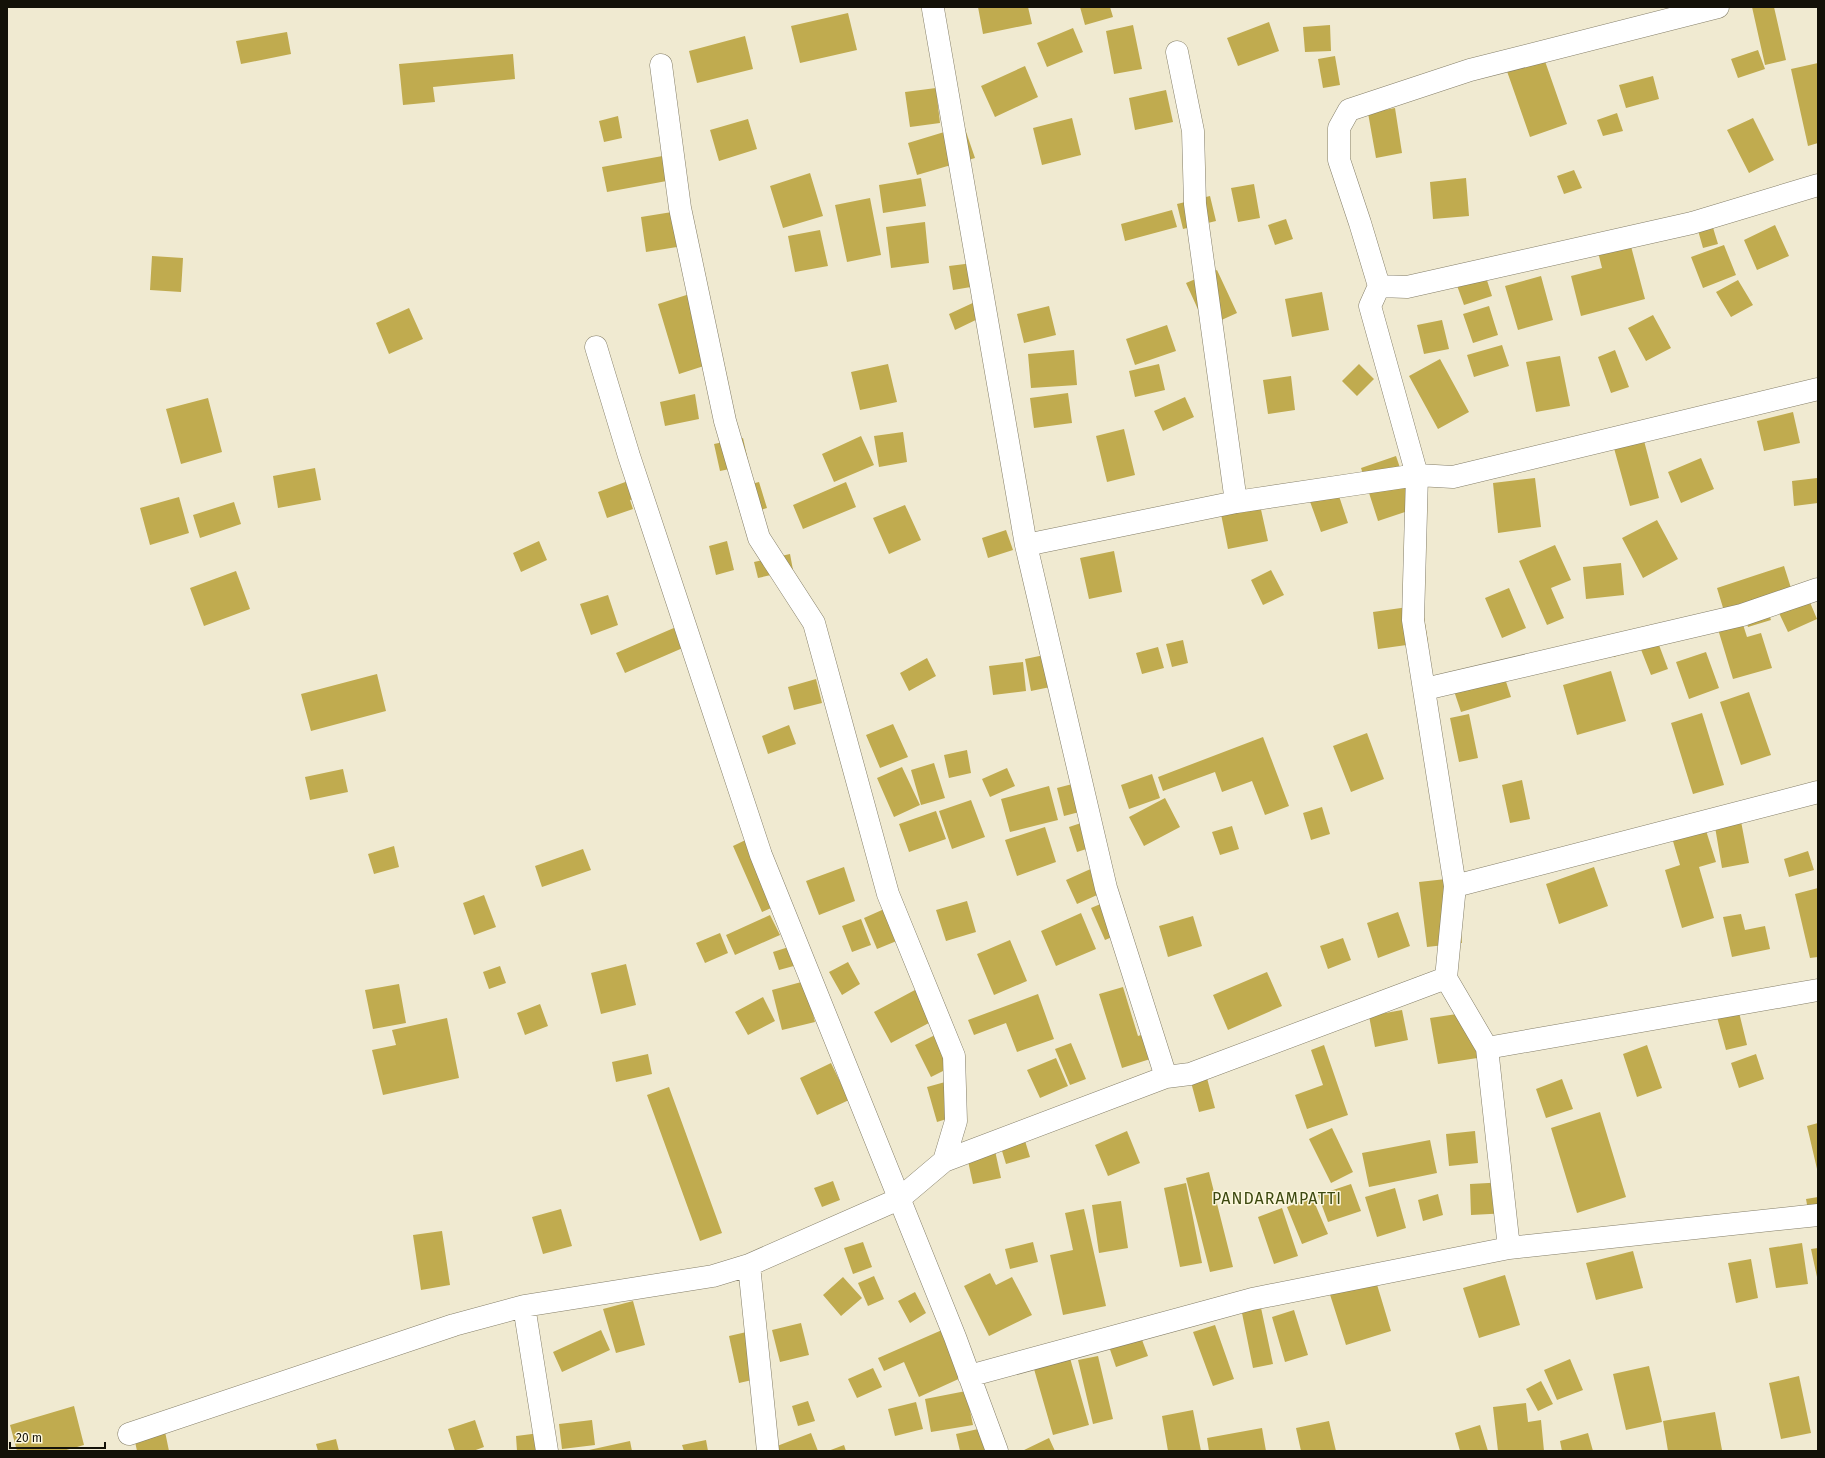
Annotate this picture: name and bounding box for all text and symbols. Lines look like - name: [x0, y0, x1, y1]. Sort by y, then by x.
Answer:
- district label: PANDARAMPATTI: [1212, 1189, 1342, 1208]
- scale bar: [10, 1424, 105, 1450]
- text: 20 m: [16, 1431, 42, 1445]

